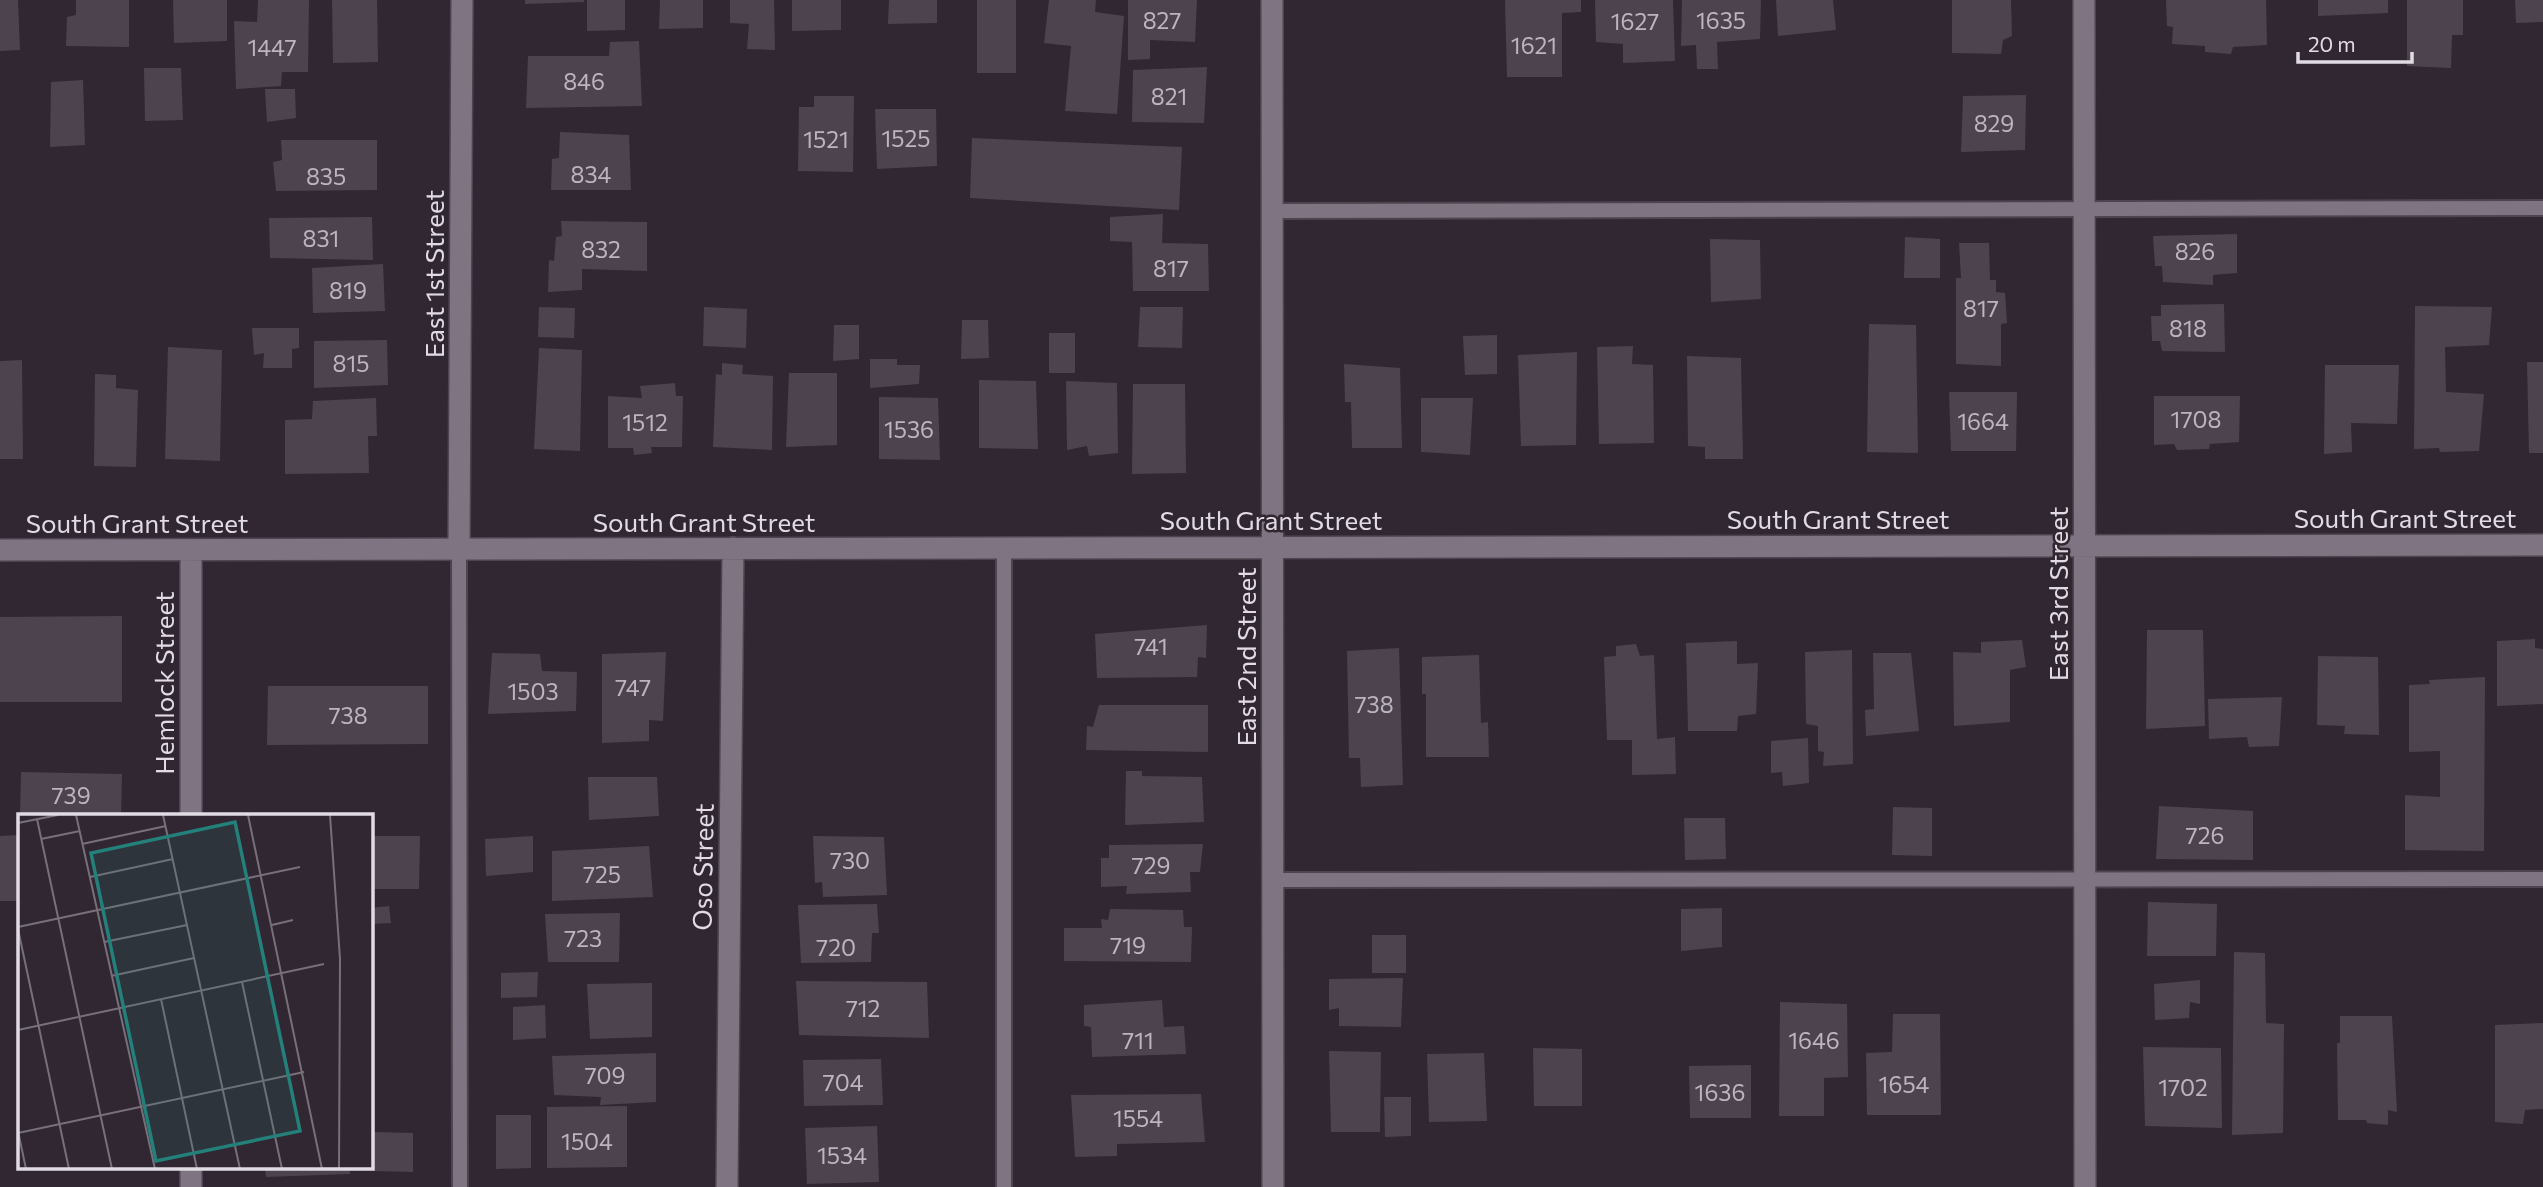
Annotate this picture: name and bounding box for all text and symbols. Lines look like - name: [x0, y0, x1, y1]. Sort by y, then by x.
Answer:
- house number: 827: [1143, 6, 1181, 34]
- house number: 1635: [1696, 6, 1746, 34]
- house number: 1627: [1611, 7, 1659, 35]
- scale bar: [2298, 21, 2412, 65]
- house number: 1621: [1511, 31, 1557, 59]
- text: 20 m: [2308, 31, 2356, 56]
- house number: 1447: [247, 33, 297, 61]
- house number: 846: [563, 67, 605, 95]
- house number: 821: [1151, 82, 1187, 110]
- house number: 829: [1974, 109, 2014, 137]
- house number: 1525: [881, 124, 931, 152]
- house number: 1521: [803, 125, 849, 153]
- house number: 834: [571, 160, 612, 188]
- house number: 835: [306, 162, 346, 190]
- street label: East 1st Street: [418, 190, 449, 358]
- house number: 831: [303, 224, 339, 252]
- house number: 832: [581, 235, 621, 263]
- house number: 826: [2175, 237, 2215, 265]
- house number: 817: [1153, 254, 1189, 282]
- house number: 819: [329, 276, 367, 304]
- house number: 817: [1963, 294, 1999, 322]
- house number: 818: [2169, 314, 2207, 342]
- house number: 815: [332, 349, 370, 377]
- house number: 1708: [2171, 405, 2221, 433]
- house number: 1664: [1957, 407, 2009, 435]
- house number: 1512: [622, 408, 668, 436]
- house number: 1536: [884, 415, 934, 443]
- street label: South Grant Street: [2294, 502, 2516, 533]
- street label: South Grant Street: [1727, 503, 1949, 534]
- street label: South Grant Street: [1160, 504, 1382, 535]
- street label: South Grant Street: [593, 506, 815, 537]
- street label: South Grant Street: [26, 507, 248, 538]
- street label: East 3rd Street: [2042, 507, 2073, 681]
- street label: East 2nd Street: [1230, 567, 1261, 747]
- street label: Hemlock Street: [148, 591, 179, 775]
- house number: 741: [1134, 632, 1168, 660]
- house number: 747: [615, 673, 651, 701]
- house number: 1503: [507, 677, 559, 705]
- house number: 738: [1354, 690, 1394, 718]
- house number: 738: [328, 701, 368, 729]
- house number: 739: [51, 781, 91, 809]
- street label: Oso Street: [685, 803, 719, 931]
- inset map: [18, 814, 373, 1170]
- house number: 726: [2186, 821, 2224, 849]
- house number: 730: [830, 846, 870, 874]
- house number: 729: [1132, 851, 1170, 879]
- house number: 725: [583, 860, 621, 888]
- house number: 723: [564, 924, 602, 952]
- house number: 719: [1110, 931, 1146, 959]
- house number: 720: [816, 933, 856, 961]
- house number: 712: [846, 994, 880, 1022]
- house number: 711: [1122, 1026, 1154, 1054]
- house number: 1646: [1788, 1026, 1840, 1054]
- house number: 709: [584, 1061, 626, 1089]
- house number: 704: [823, 1068, 864, 1096]
- house number: 1654: [1879, 1070, 1930, 1098]
- house number: 1702: [2158, 1073, 2208, 1101]
- house number: 1636: [1695, 1078, 1745, 1106]
- house number: 1554: [1113, 1104, 1163, 1132]
- house number: 1504: [561, 1127, 613, 1155]
- house number: 1534: [817, 1141, 867, 1169]

